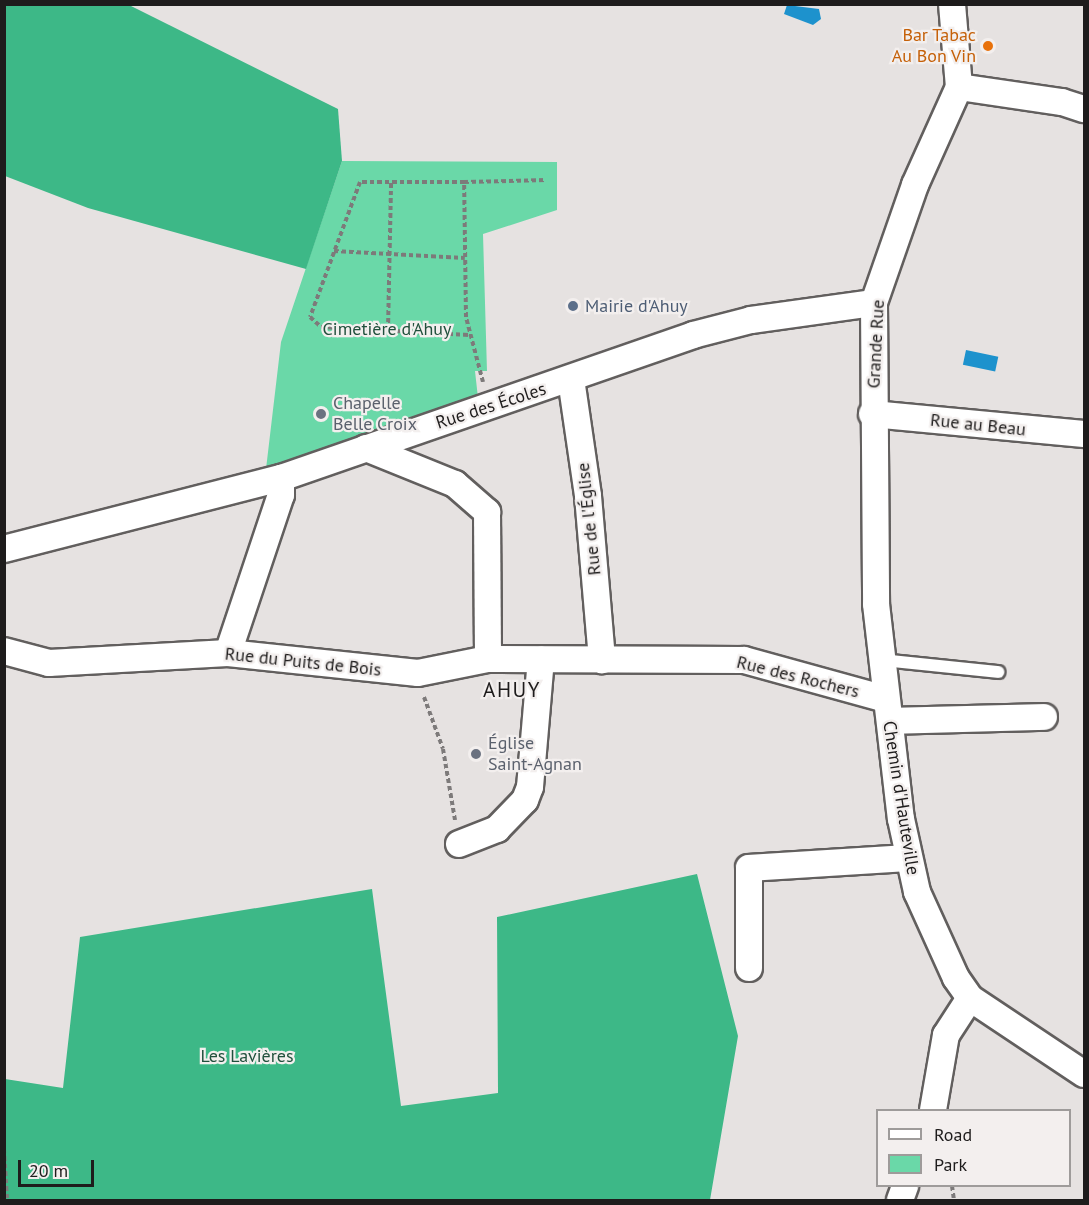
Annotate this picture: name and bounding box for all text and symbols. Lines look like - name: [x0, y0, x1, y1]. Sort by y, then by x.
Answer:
- place label: Bar Tabac Au Bon Vin: [891, 25, 976, 68]
- marker: Bar Tabac Au Bon Vin: [981, 39, 995, 53]
- place label: Mairie d'Ahuy: [585, 295, 688, 317]
- marker: Mairie d'Ahuy: [566, 299, 580, 313]
- street label: Grande Rue: [863, 299, 889, 389]
- park label: Cimetière d'Ahuy: [323, 318, 451, 340]
- street label: Rue des Écoles: [433, 378, 549, 434]
- place label: Chapelle Belle Croix: [333, 393, 417, 436]
- marker: Chapelle Belle Croix: [314, 407, 328, 421]
- street label: Rue au Beau: [929, 409, 1027, 441]
- street label: Rue de l'Église: [572, 462, 606, 576]
- street label: Rue du Puits de Bois: [224, 643, 382, 681]
- street label: Rue des Rochers: [734, 651, 862, 703]
- district label: AHUY: [483, 677, 541, 703]
- street label: Chemin d'Hauteville: [878, 720, 924, 876]
- place label: Église Saint-Agnan: [488, 733, 582, 776]
- marker: Église Saint-Agnan: [469, 747, 483, 761]
- park label: Les Lavières: [200, 1045, 294, 1067]
- legend: [876, 1109, 1071, 1187]
- text: Road: [934, 1123, 972, 1146]
- scale bar: [21, 1148, 98, 1186]
- text: Park: [934, 1153, 967, 1176]
- text: 20 m: [29, 1159, 68, 1182]

